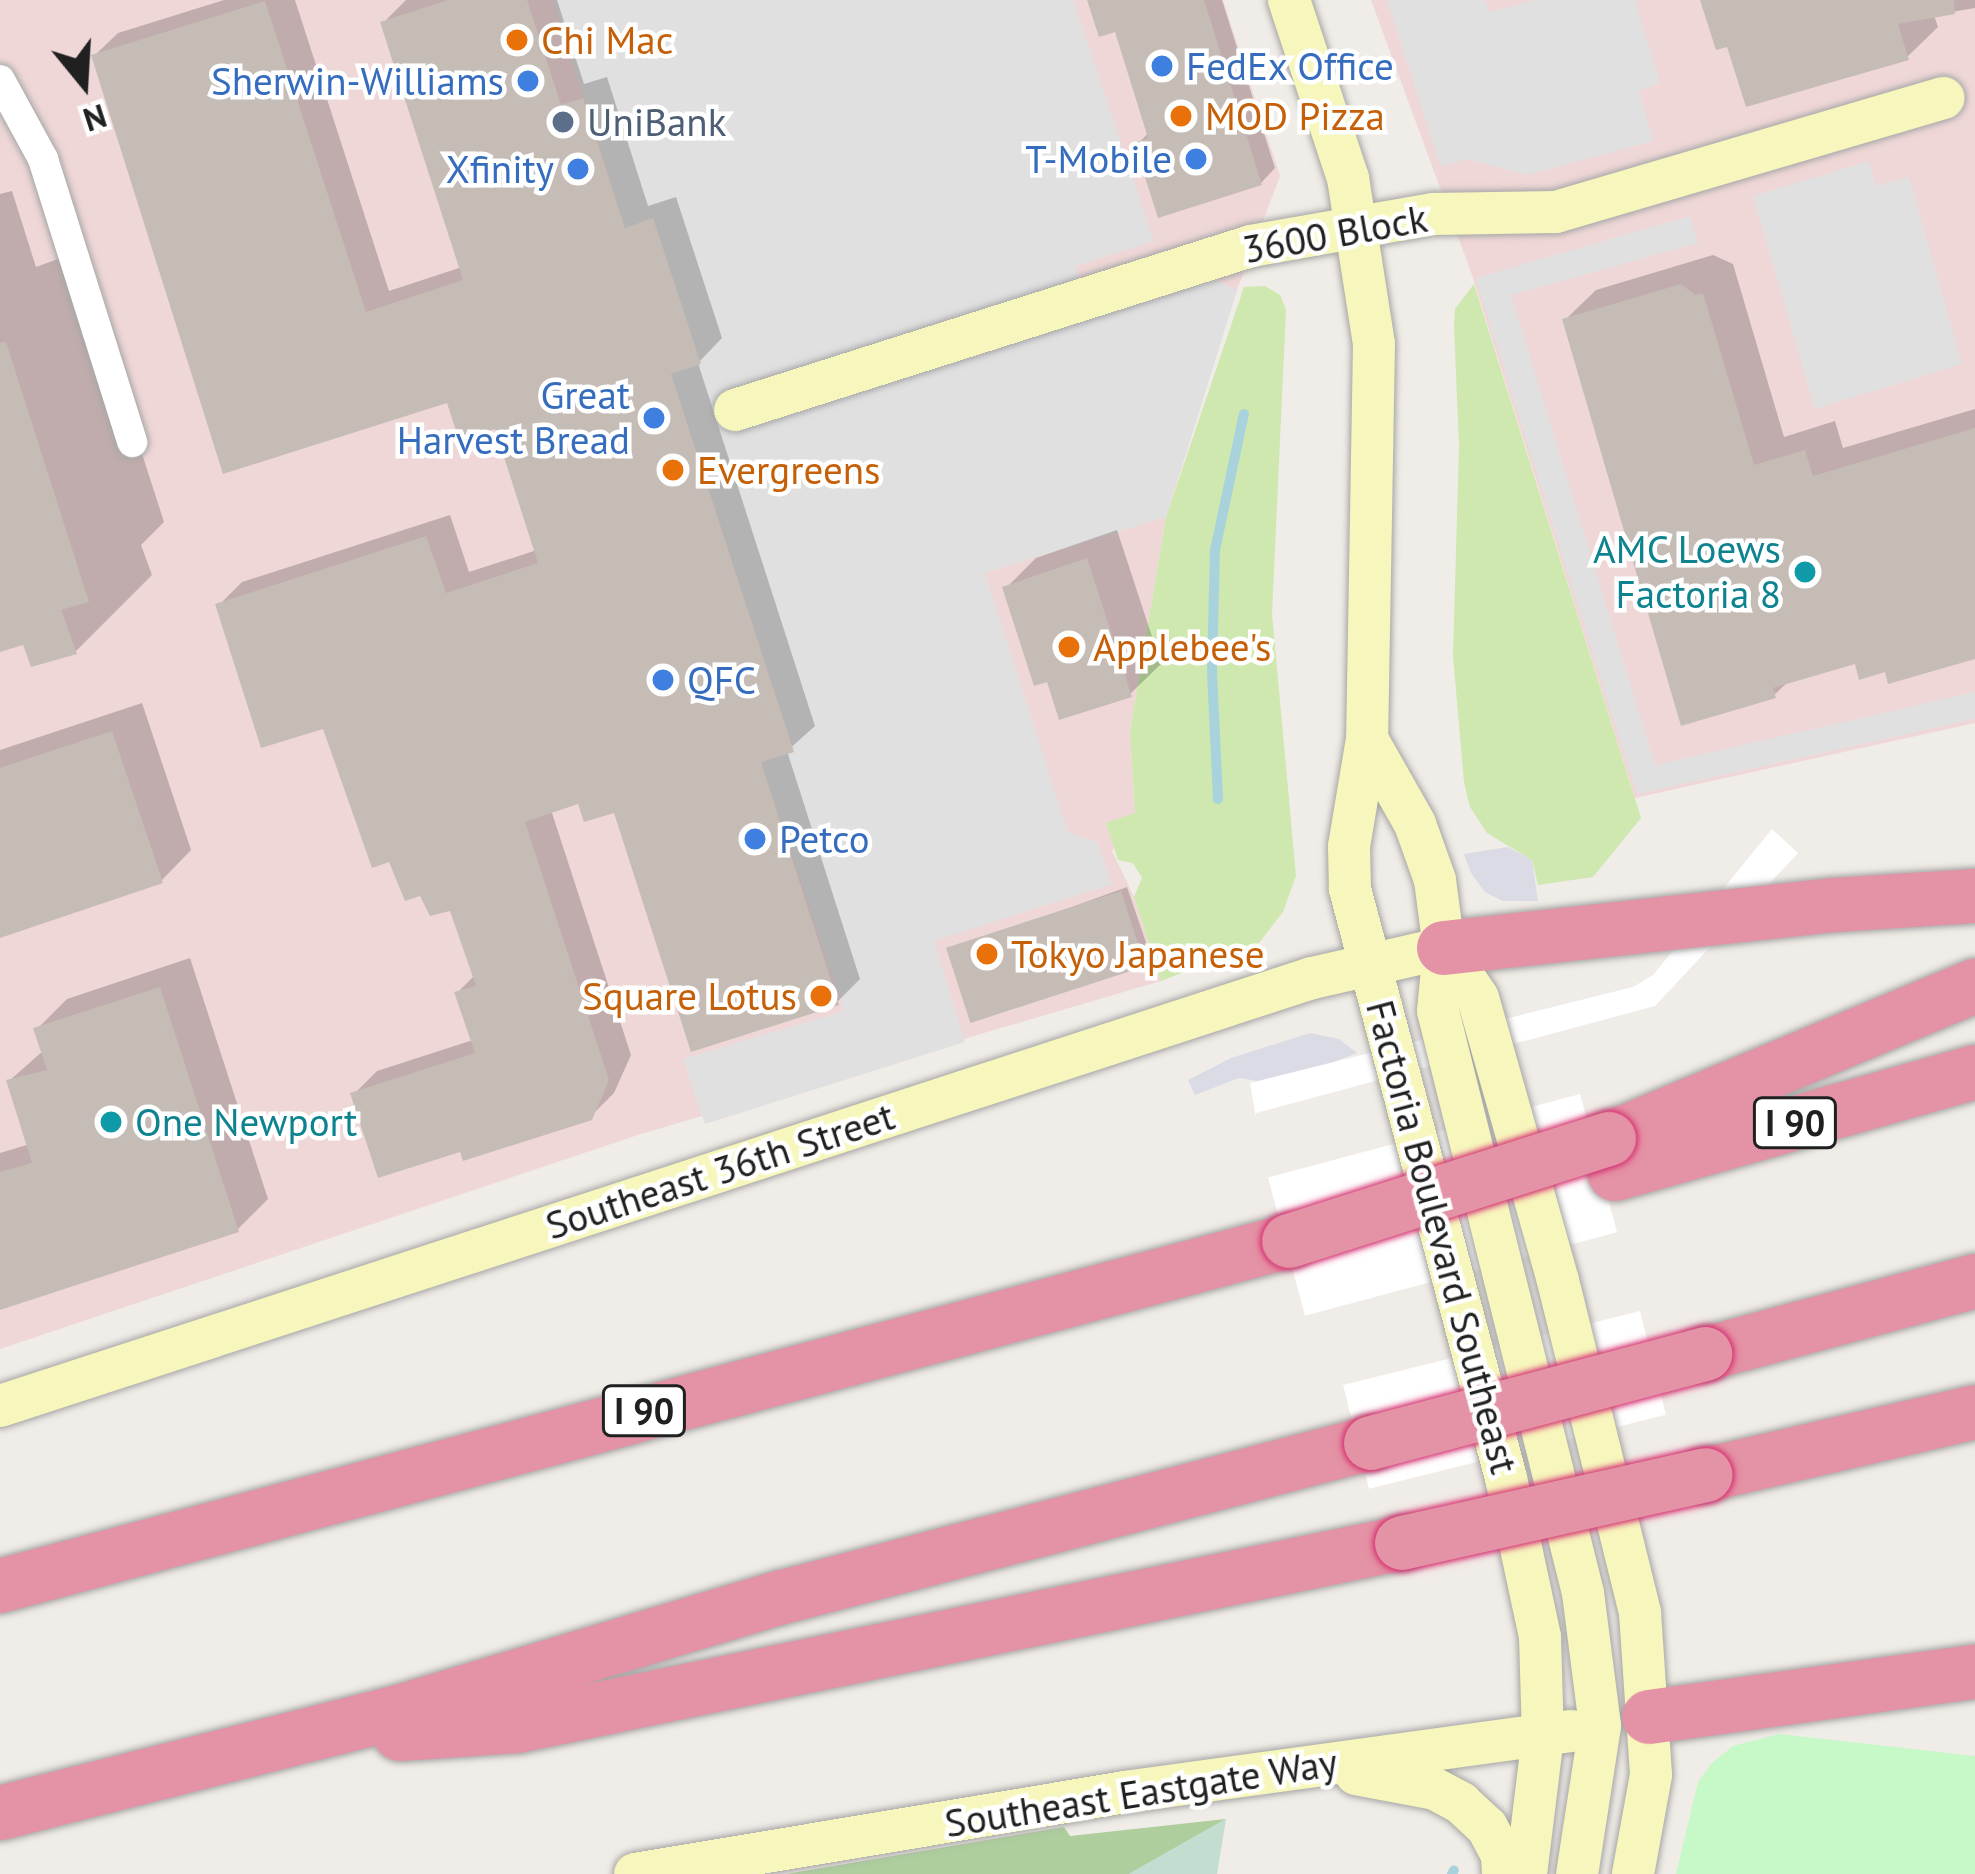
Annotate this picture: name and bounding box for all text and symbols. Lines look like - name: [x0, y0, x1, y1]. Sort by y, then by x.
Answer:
- place label: Chi Mac: [541, 17, 673, 63]
- north arrow: [24, 24, 144, 144]
- marker: Chi Mac: [504, 27, 530, 53]
- place label: FedEx Office: [1186, 43, 1395, 89]
- marker: FedEx Office: [1149, 53, 1175, 79]
- place label: Sherwin-Williams: [211, 58, 504, 104]
- marker: Sherwin-Williams: [515, 68, 541, 94]
- place label: MOD Pizza: [1205, 93, 1385, 139]
- text: N: [78, 95, 112, 143]
- place label: UniBank: [587, 99, 726, 145]
- marker: MOD Pizza: [1168, 103, 1194, 129]
- marker: UniBank: [550, 109, 576, 135]
- place label: T-Mobile: [1025, 136, 1172, 182]
- place label: Xfinity: [446, 146, 554, 192]
- marker: T-Mobile: [1183, 146, 1209, 172]
- marker: Xfinity: [565, 156, 591, 182]
- street label: 3600 Block: [1239, 195, 1431, 273]
- place label: Great Harvest Bread: [397, 373, 630, 464]
- marker: Great Harvest Bread: [641, 405, 667, 431]
- place label: Evergreens: [697, 447, 880, 493]
- marker: Evergreens: [660, 457, 686, 483]
- place label: AMC Loews Factoria 8: [1591, 527, 1781, 618]
- marker: AMC Loews Factoria 8: [1792, 559, 1818, 585]
- place label: Applebee's: [1093, 624, 1272, 670]
- marker: Applebee's: [1056, 634, 1082, 660]
- place label: QFC: [687, 657, 756, 703]
- marker: QFC: [650, 667, 676, 693]
- place label: Petco: [779, 816, 870, 862]
- marker: Petco: [742, 826, 768, 852]
- place label: Tokyo Japanese: [1011, 931, 1265, 977]
- marker: Tokyo Japanese: [974, 941, 1000, 967]
- place label: Square Lotus: [582, 973, 797, 1019]
- marker: Square Lotus: [808, 983, 834, 1009]
- street label: Factoria Boulevard Southeast: [1356, 995, 1528, 1479]
- street label: Southeast 36th Street: [540, 1093, 900, 1249]
- road number: I 90: [1750, 1093, 1840, 1153]
- place label: One Newport: [135, 1099, 357, 1145]
- marker: One Newport: [98, 1109, 124, 1135]
- road number: I 90: [599, 1381, 689, 1441]
- street label: Southeast Eastgate Way: [941, 1739, 1341, 1847]

